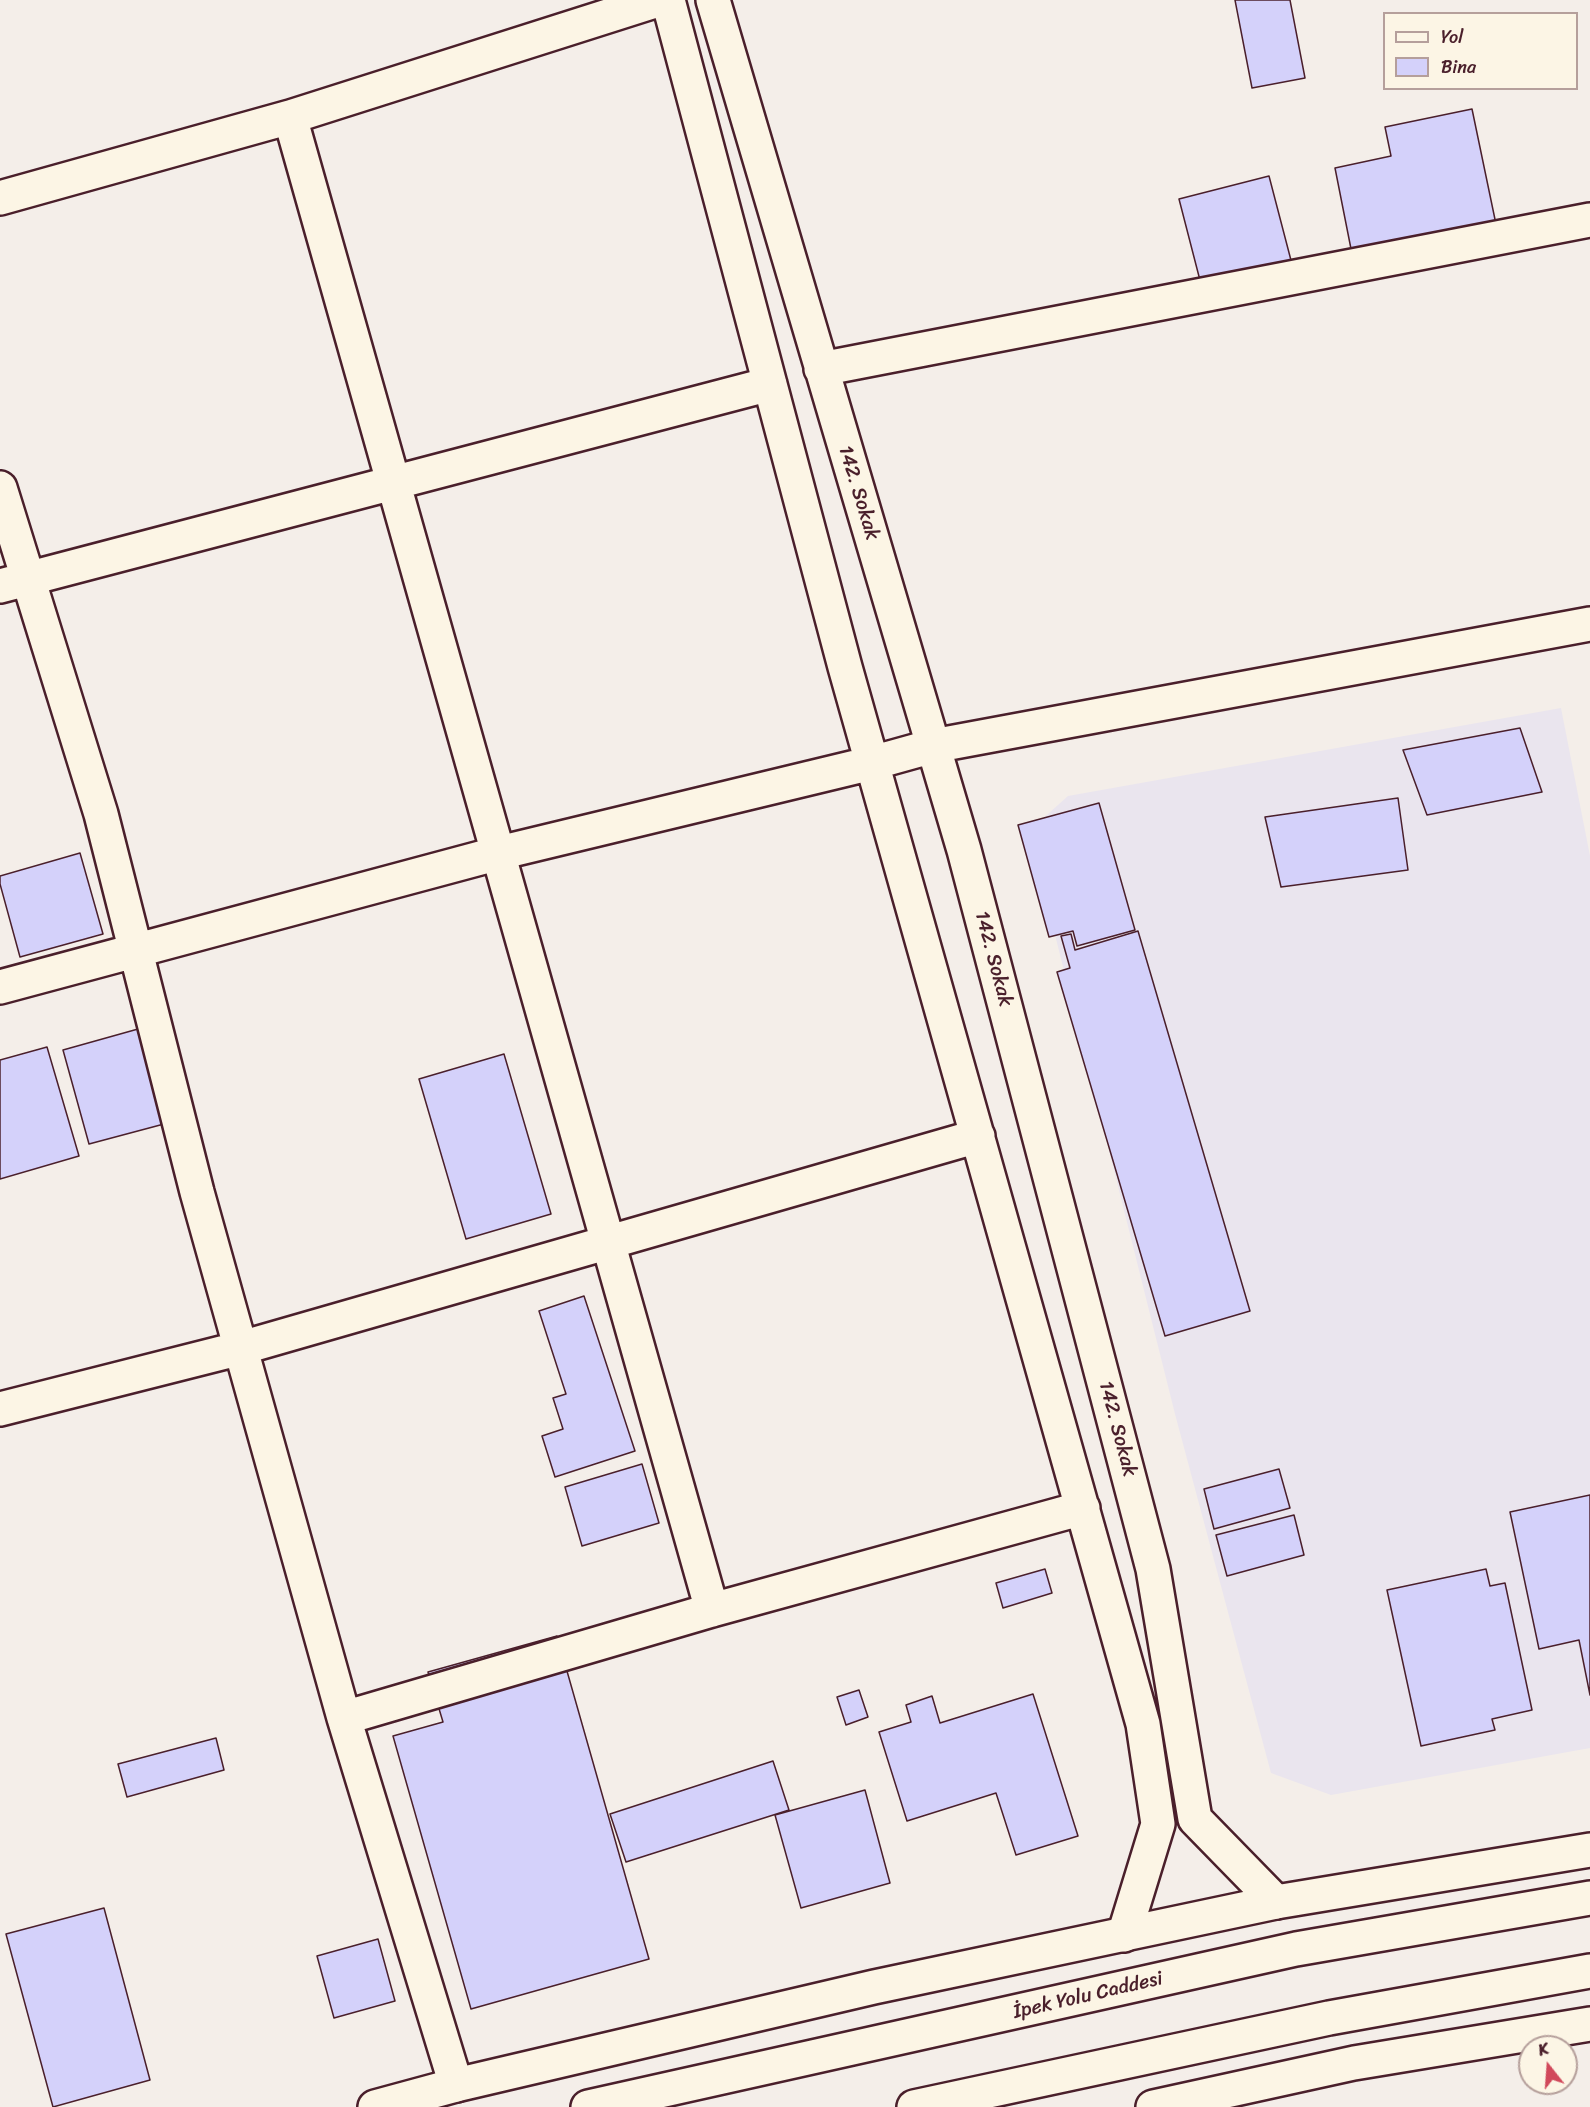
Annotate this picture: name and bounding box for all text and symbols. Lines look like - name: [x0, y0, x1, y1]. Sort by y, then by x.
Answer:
- legend: [1383, 12, 1578, 90]
- text: Yol: [1441, 21, 1463, 53]
- text: Bina: [1441, 51, 1476, 83]
- street label: 142. Sokak: [832, 443, 884, 543]
- street label: 142. Sokak: [969, 909, 1017, 1009]
- street label: 142. Sokak: [1093, 1379, 1141, 1479]
- street label: İpek Yolu Caddesi: [1011, 1967, 1165, 2025]
- text: K: [1534, 2034, 1552, 2065]
- north arrow: [1518, 2035, 1578, 2095]

